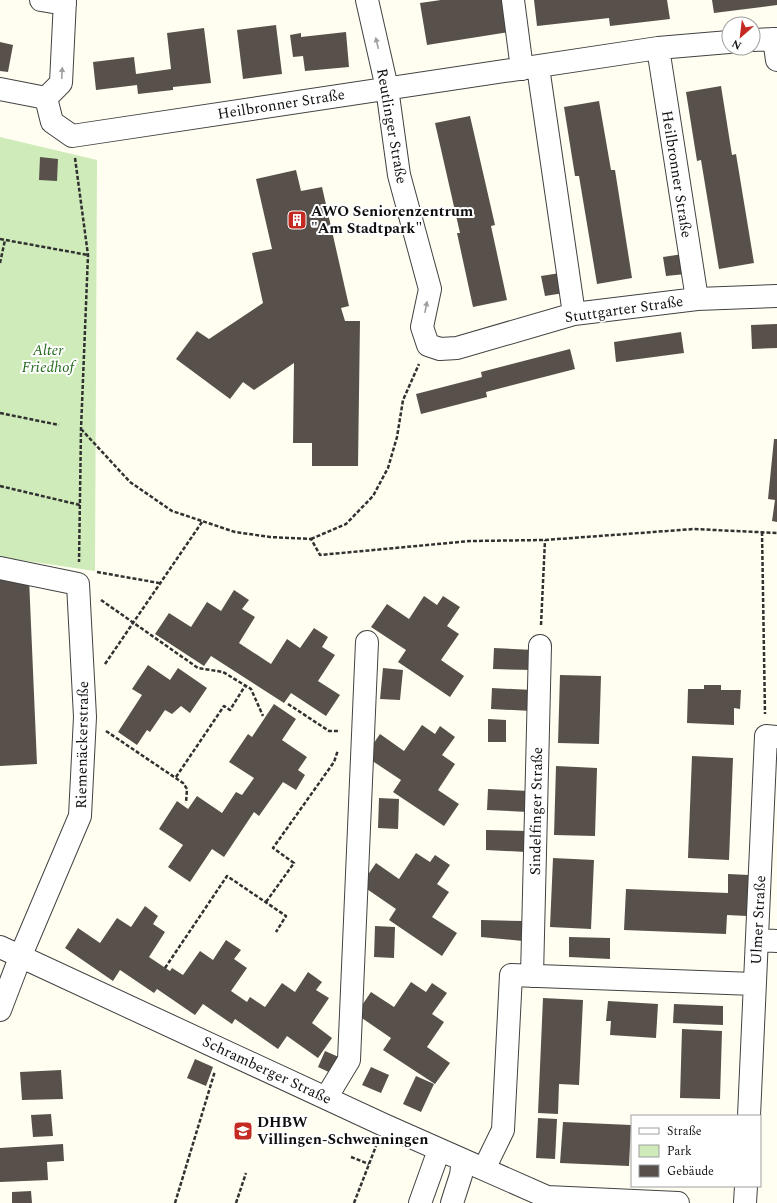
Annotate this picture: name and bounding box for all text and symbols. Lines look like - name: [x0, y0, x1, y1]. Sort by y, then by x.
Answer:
- north arrow: [721, 16, 761, 56]
- text: N: [729, 35, 744, 54]
- one-way arrow: [373, 37, 379, 49]
- one-way arrow: [59, 66, 65, 79]
- street label: Reutlinger Straße: [370, 66, 413, 186]
- street label: Heilbronner Straße: [216, 83, 346, 126]
- street label: Heilbronner Straße: [655, 109, 698, 239]
- place label: AWO Seniorenzentrum "Am Stadtpark": [311, 200, 474, 240]
- building icon: AWO Seniorenzentrum "Am Stadtpark": [286, 209, 308, 231]
- street label: Stuttgarter Straße: [563, 290, 685, 329]
- one-way arrow: [424, 301, 430, 313]
- park label: Alter Friedhof: [22, 339, 76, 379]
- street label: Riemenäckerstraße: [70, 681, 95, 809]
- street label: Sindelfinger Straße: [524, 747, 549, 875]
- street label: Ulmer Straße: [745, 875, 772, 965]
- street label: Schramberger Straße: [198, 1030, 335, 1111]
- place label: DHBW Villingen-Schwenningen: [257, 1111, 429, 1151]
- legend: [631, 1115, 761, 1187]
- school or university icon: DHBW Villingen-Schwenningen: [232, 1120, 254, 1142]
- text: Straße: [667, 1122, 702, 1141]
- text: Park: [667, 1142, 692, 1161]
- text: Gebäude: [667, 1162, 714, 1181]

